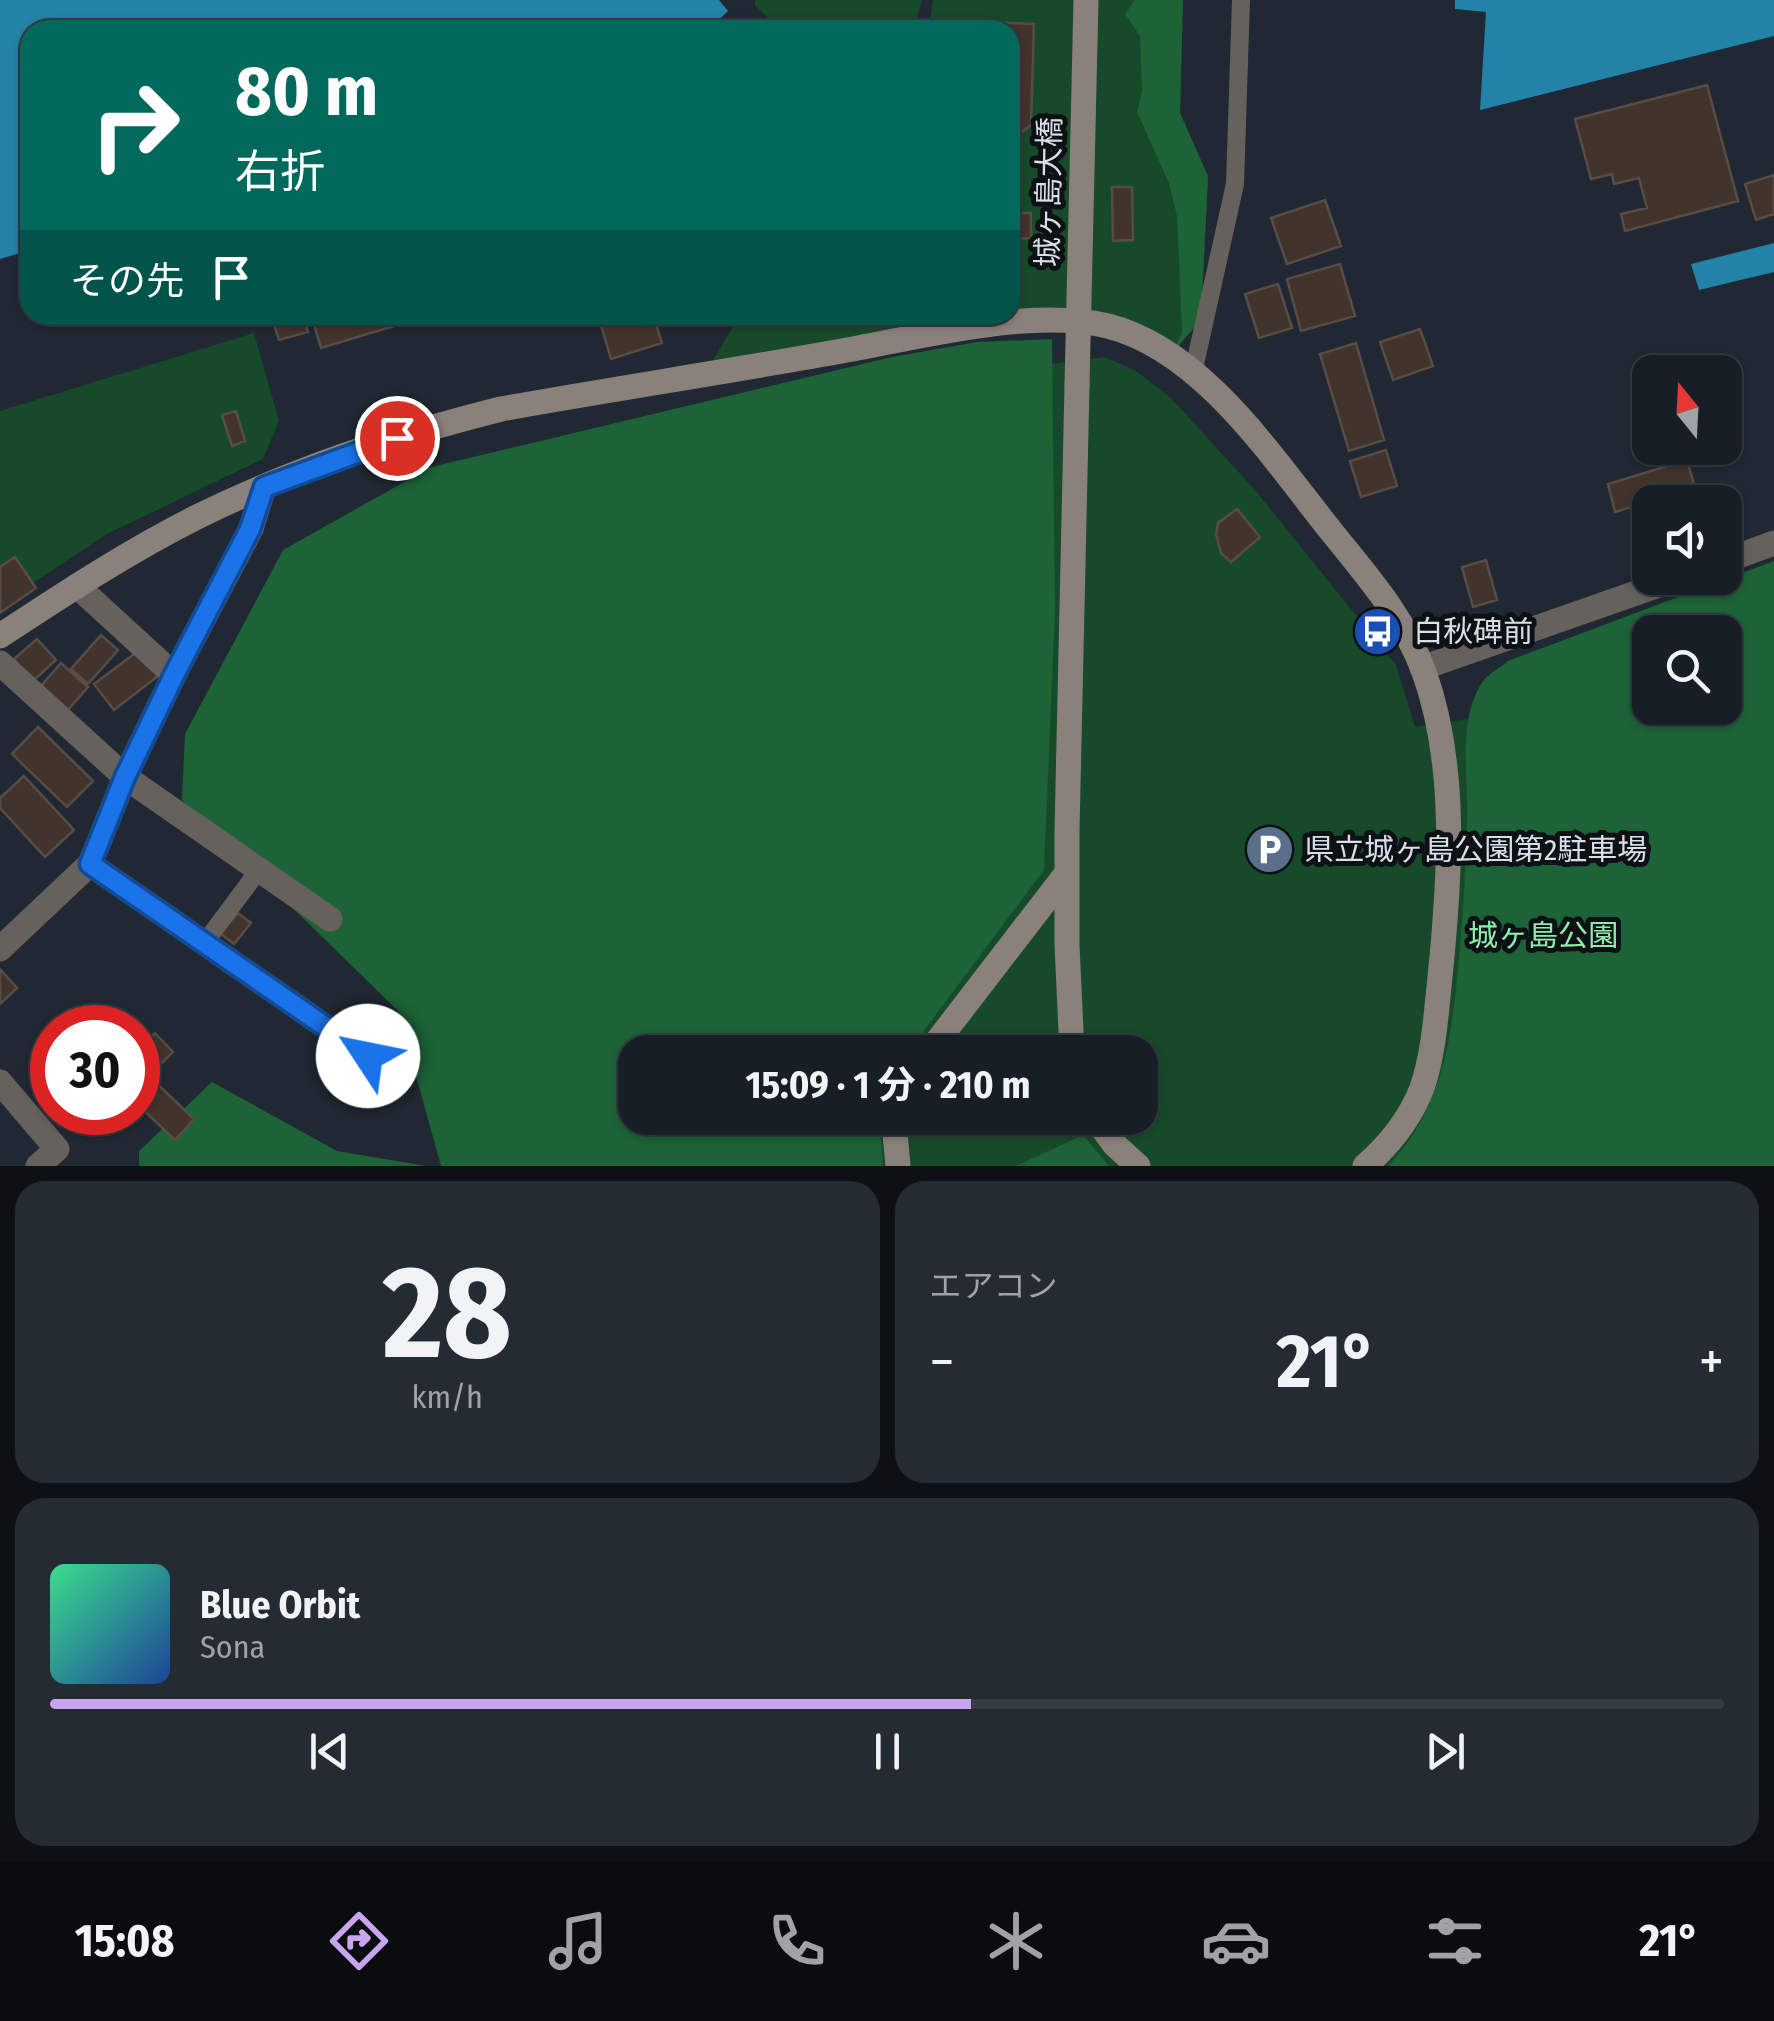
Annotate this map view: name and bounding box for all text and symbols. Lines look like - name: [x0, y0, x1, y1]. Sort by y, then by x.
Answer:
- text: 80 m: [235, 50, 378, 134]
- icon: right: [70, 60, 200, 190]
- street label: 城ヶ島大橋: [1030, 117, 1068, 267]
- text: 右折: [235, 145, 325, 199]
- icon: arrive: [204, 250, 259, 305]
- text: その先: [70, 258, 184, 304]
- north arrow: [1632, 355, 1742, 465]
- map controls: [1632, 355, 1742, 725]
- pin: [355, 396, 440, 481]
- icon: arrive: [370, 411, 425, 466]
- button: sound: [1632, 485, 1742, 595]
- bus stop icon: 白秋碑前: [1352, 606, 1404, 658]
- place label: 白秋碑前: [1413, 614, 1533, 650]
- button: search: [1632, 615, 1742, 725]
- parking icon: 県立城ヶ島公園第2駐車場: [1243, 824, 1295, 876]
- place label: 県立城ヶ島公園第2駐車場: [1304, 832, 1647, 868]
- park label: 城ヶ島公園: [1468, 918, 1618, 954]
- position arrow: [316, 1004, 420, 1108]
- speed limit sign: 30: [30, 1005, 160, 1135]
- text: 15:09 · 1 分 · 210 m: [745, 1062, 1031, 1108]
- text: 28: [383, 1235, 512, 1391]
- text: エアコン: [930, 1267, 1058, 1305]
- text: 21°: [1277, 1317, 1377, 1407]
- text: −: [930, 1329, 954, 1395]
- text: +: [1699, 1329, 1724, 1395]
- text: km/h: [412, 1378, 483, 1416]
- text: Blue Orbit: [200, 1582, 360, 1628]
- text: Sona: [200, 1628, 265, 1666]
- icon: previous: [302, 1724, 357, 1779]
- icon: pause: [860, 1724, 915, 1779]
- icon: next: [1418, 1724, 1473, 1779]
- icon: directions: [324, 1906, 394, 1976]
- icon: music: [543, 1906, 613, 1976]
- icon: phone: [762, 1906, 832, 1976]
- icon: climate: [981, 1906, 1051, 1976]
- icon: car: [1201, 1906, 1271, 1976]
- icon: filters: [1420, 1906, 1490, 1976]
- text: 15:08: [75, 1914, 174, 1968]
- text: 21°: [1639, 1914, 1699, 1968]

